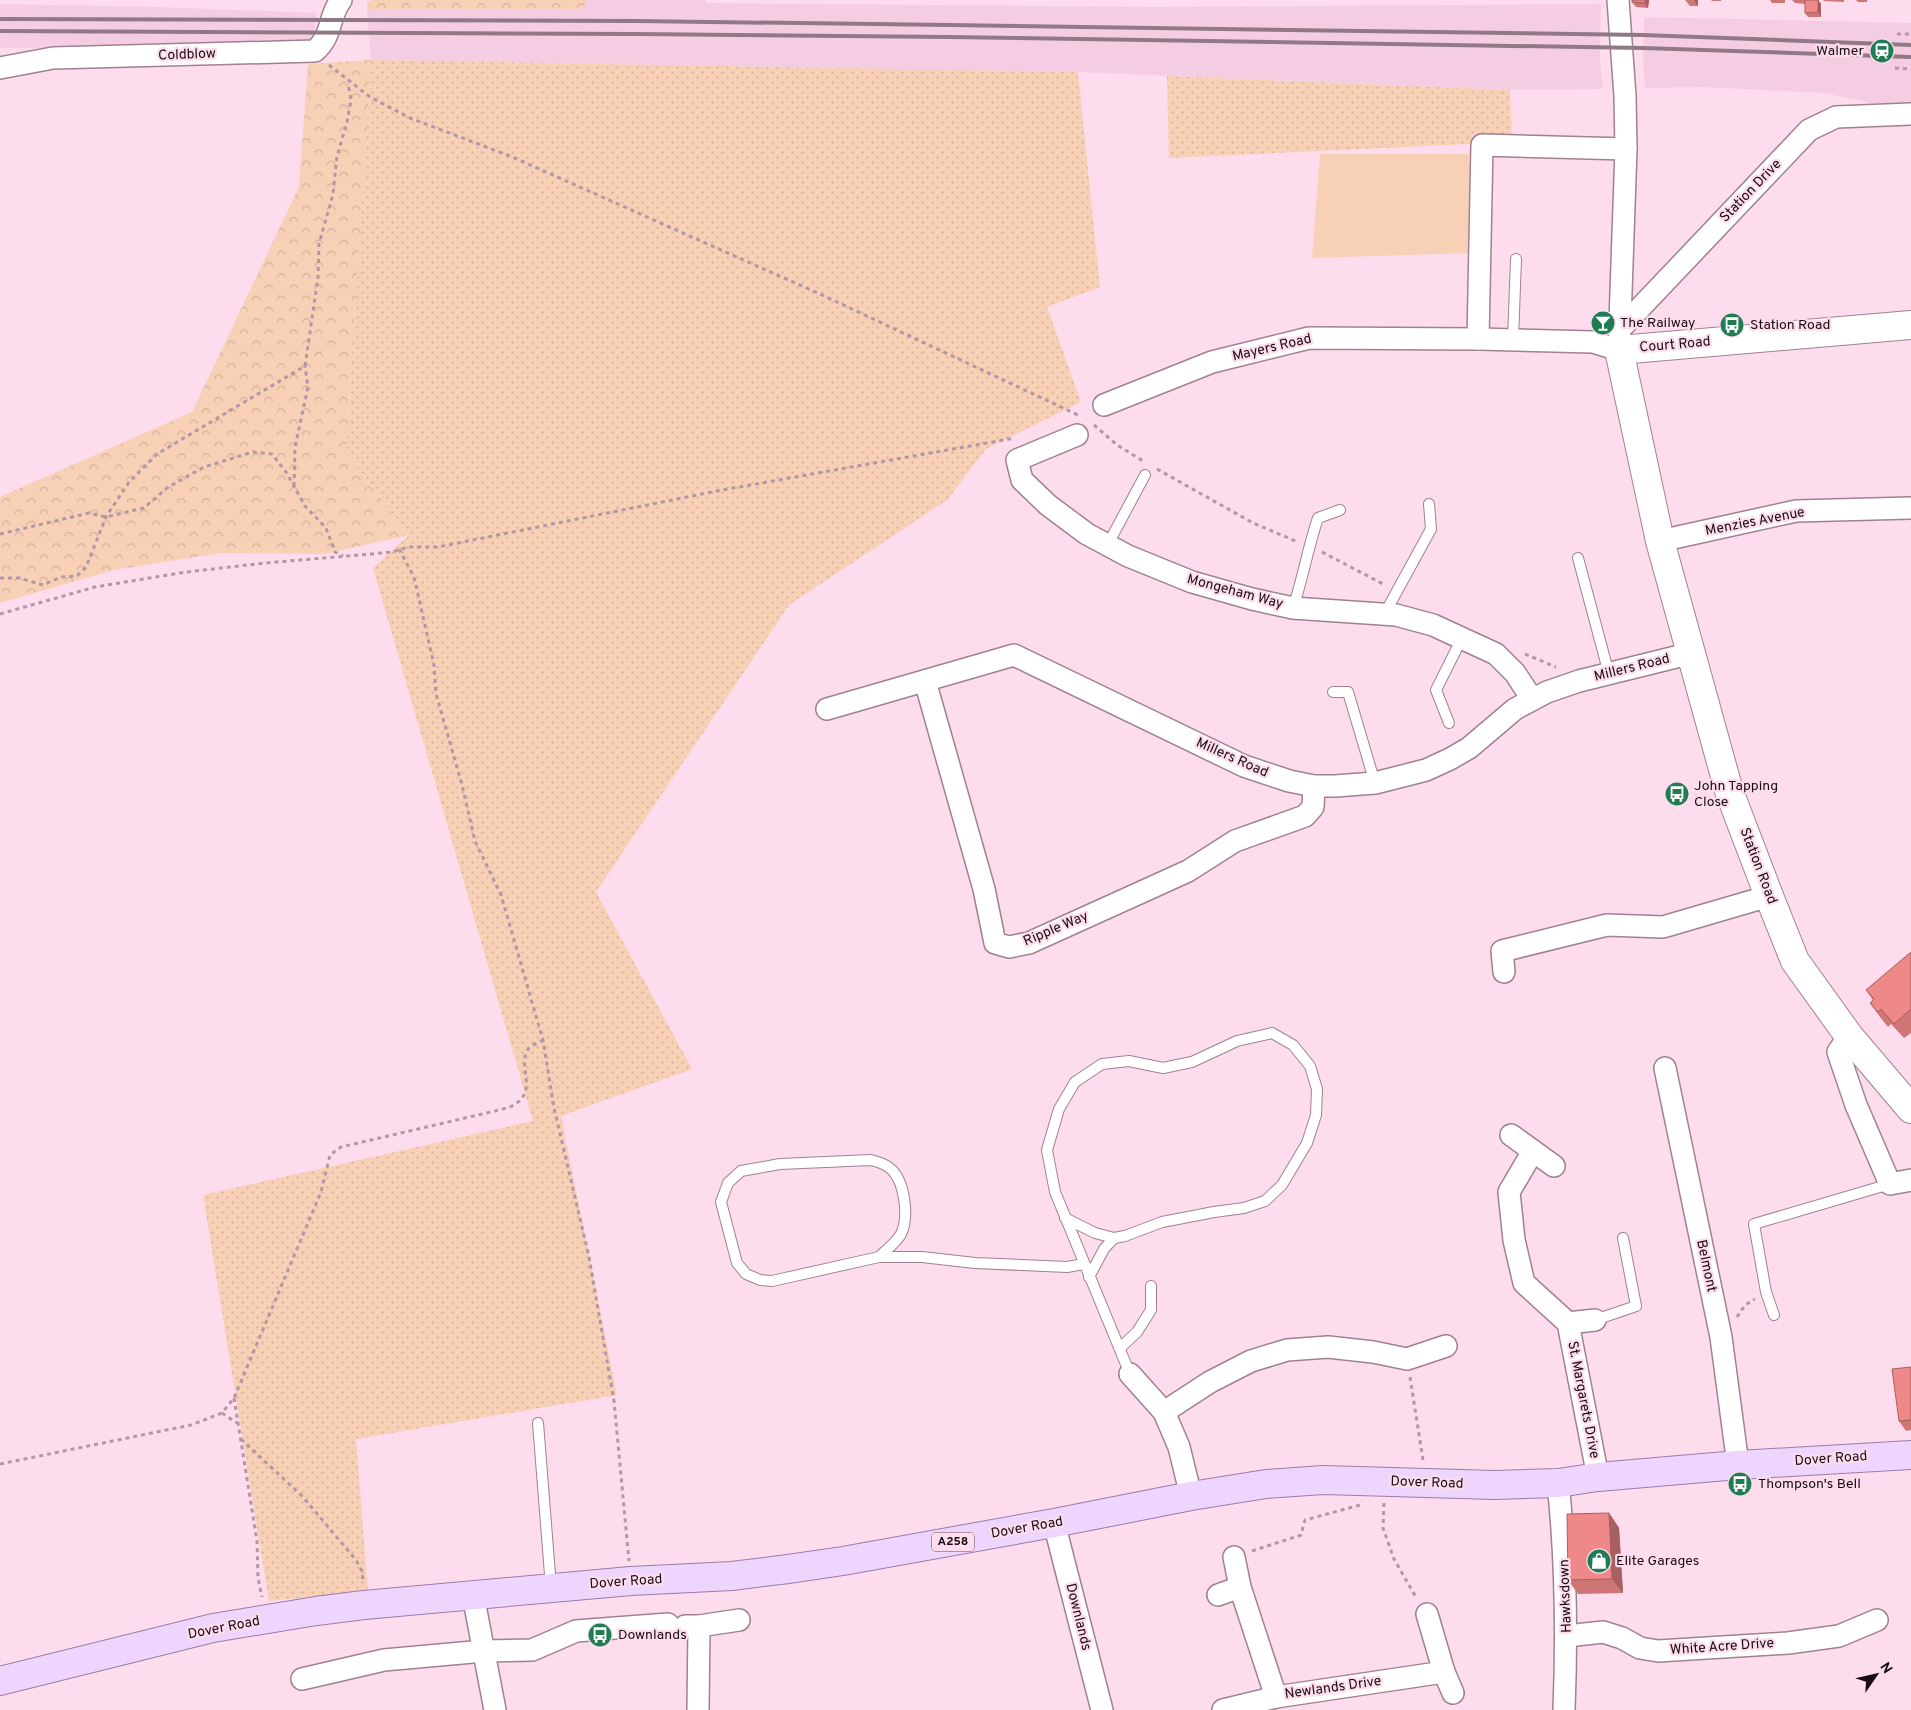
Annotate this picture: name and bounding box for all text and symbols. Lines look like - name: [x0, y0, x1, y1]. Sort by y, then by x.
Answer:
- station icon: Walmer: [1869, 38, 1895, 64]
- place label: Walmer: [1816, 43, 1865, 60]
- street label: Coldblow: [158, 45, 216, 65]
- street label: Station Drive: [1717, 156, 1785, 226]
- bar icon: The Railway: [1590, 310, 1616, 336]
- bus stop icon: Station Road: [1719, 312, 1745, 338]
- place label: The Railway: [1620, 315, 1695, 332]
- place label: Station Road: [1750, 317, 1830, 334]
- street label: Mayers Road: [1231, 331, 1313, 365]
- street label: Court Road: [1639, 333, 1711, 357]
- street label: Menzies Avenue: [1704, 504, 1806, 540]
- street label: Mongeham Way: [1185, 571, 1285, 613]
- street label: Millers Road: [1592, 650, 1672, 686]
- street label: Millers Road: [1193, 734, 1271, 782]
- place label: John Tapping Close: [1694, 778, 1778, 811]
- bus stop icon: John Tapping Close: [1664, 781, 1690, 807]
- street label: Station Road: [1736, 825, 1780, 907]
- street label: Ripple Way: [1021, 908, 1091, 950]
- street label: Belmont: [1692, 1238, 1720, 1294]
- street label: St. Margarets Drive: [1563, 1340, 1603, 1460]
- street label: Dover Road: [1794, 1448, 1868, 1470]
- bus stop icon: Thompson's Bell: [1727, 1471, 1753, 1497]
- street label: Dover Road: [1390, 1473, 1464, 1493]
- place label: Thompson's Bell: [1758, 1476, 1861, 1493]
- street label: Dover Road: [990, 1513, 1064, 1543]
- road number: A258: [932, 1532, 974, 1551]
- shop icon: Elite Garages: [1586, 1548, 1612, 1574]
- place label: Elite Garages: [1616, 1553, 1699, 1570]
- street label: Hawksdown: [1556, 1559, 1576, 1633]
- street label: Dover Road: [589, 1571, 663, 1593]
- street label: Downlands: [1061, 1582, 1095, 1652]
- street label: Dover Road: [187, 1613, 261, 1643]
- bus stop icon: Downlands: [587, 1622, 613, 1648]
- place label: Downlands: [618, 1627, 687, 1644]
- street label: White Acre Drive: [1669, 1635, 1775, 1659]
- north arrow: [1851, 1650, 1901, 1700]
- text: N: [1876, 1660, 1895, 1677]
- street label: Newlands Drive: [1284, 1673, 1382, 1703]

